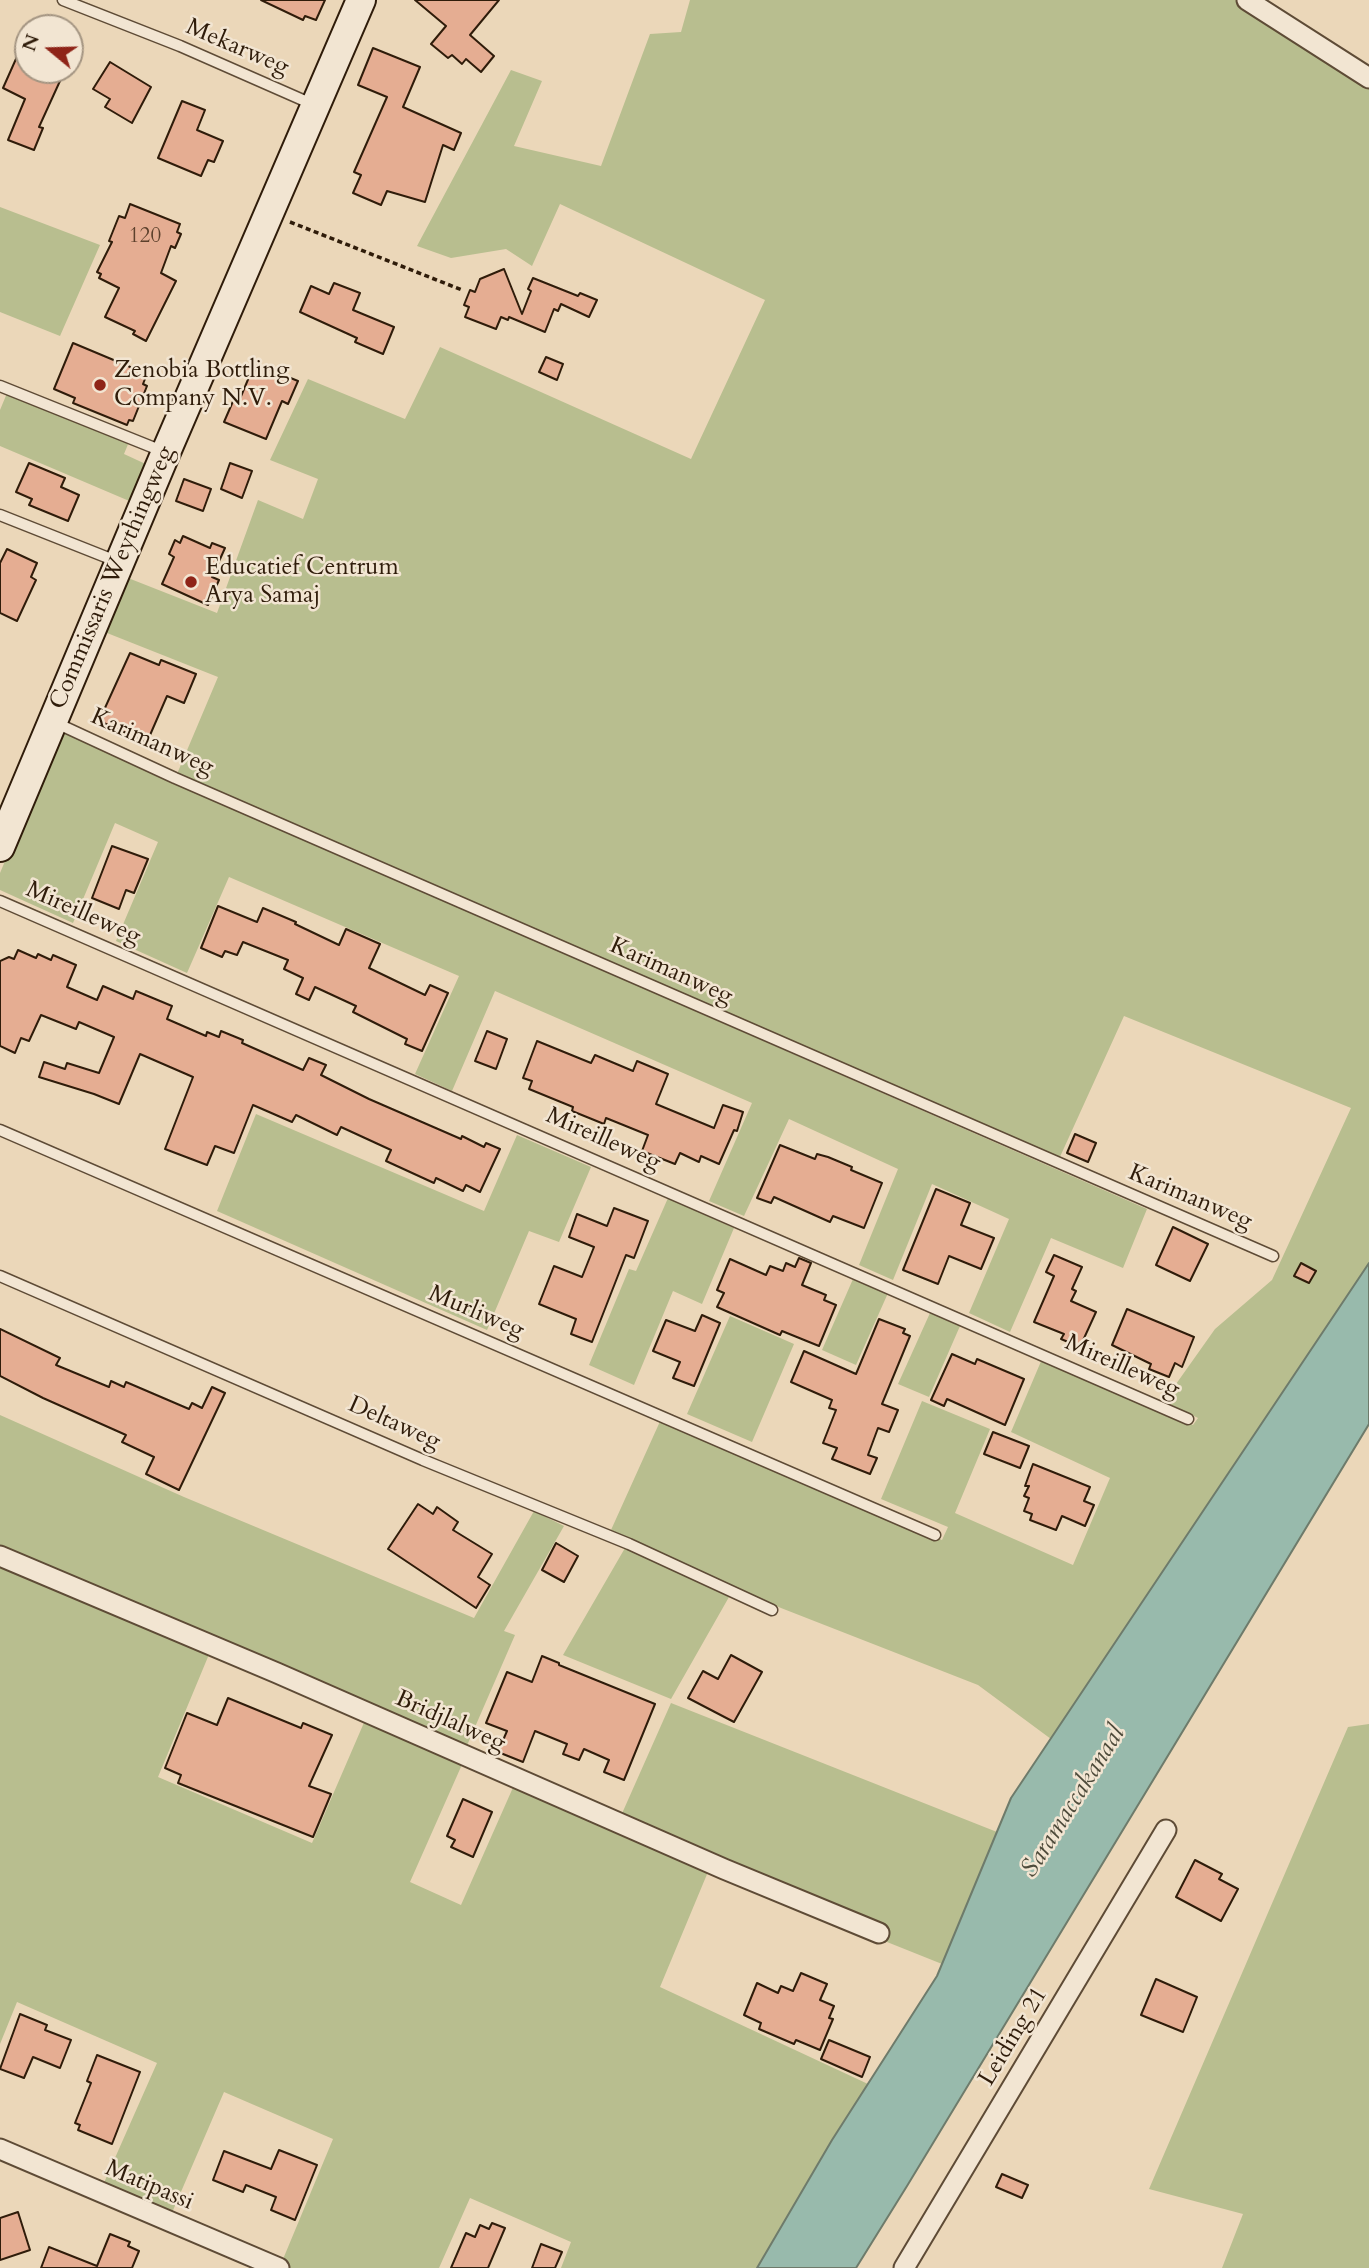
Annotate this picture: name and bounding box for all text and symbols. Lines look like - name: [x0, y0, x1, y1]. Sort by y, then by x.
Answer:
- street label: Mekarweg: [181, 13, 293, 83]
- north arrow: [14, 14, 84, 84]
- text: N: [16, 31, 46, 55]
- house number: 120: [129, 224, 161, 250]
- place label: Zenobia Bottling Company N.V.: [114, 357, 289, 413]
- marker: Zenobia Bottling Company N.V.: [92, 377, 108, 393]
- street label: Commissaris Weythingweg: [44, 442, 182, 714]
- place label: Educatief Centrum Arya Samaj: [205, 554, 399, 610]
- marker: Educatief Centrum Arya Samaj: [183, 574, 199, 590]
- street label: Karimanweg: [86, 703, 218, 783]
- street label: Mireilleweg: [21, 876, 145, 952]
- street label: Karimanweg: [605, 932, 737, 1012]
- street label: Mireilleweg: [541, 1102, 665, 1178]
- street label: Karimanweg: [1124, 1159, 1256, 1237]
- street label: Murliweg: [424, 1280, 528, 1346]
- street label: Mireilleweg: [1060, 1329, 1184, 1405]
- street label: Deltaweg: [343, 1391, 445, 1457]
- street label: Bridjlalweg: [390, 1685, 510, 1759]
- water label: Saramaccakanaal: [1015, 1720, 1133, 1884]
- street label: Leiding 21: [973, 1983, 1055, 2091]
- street label: Matipassi: [100, 2155, 198, 2217]

